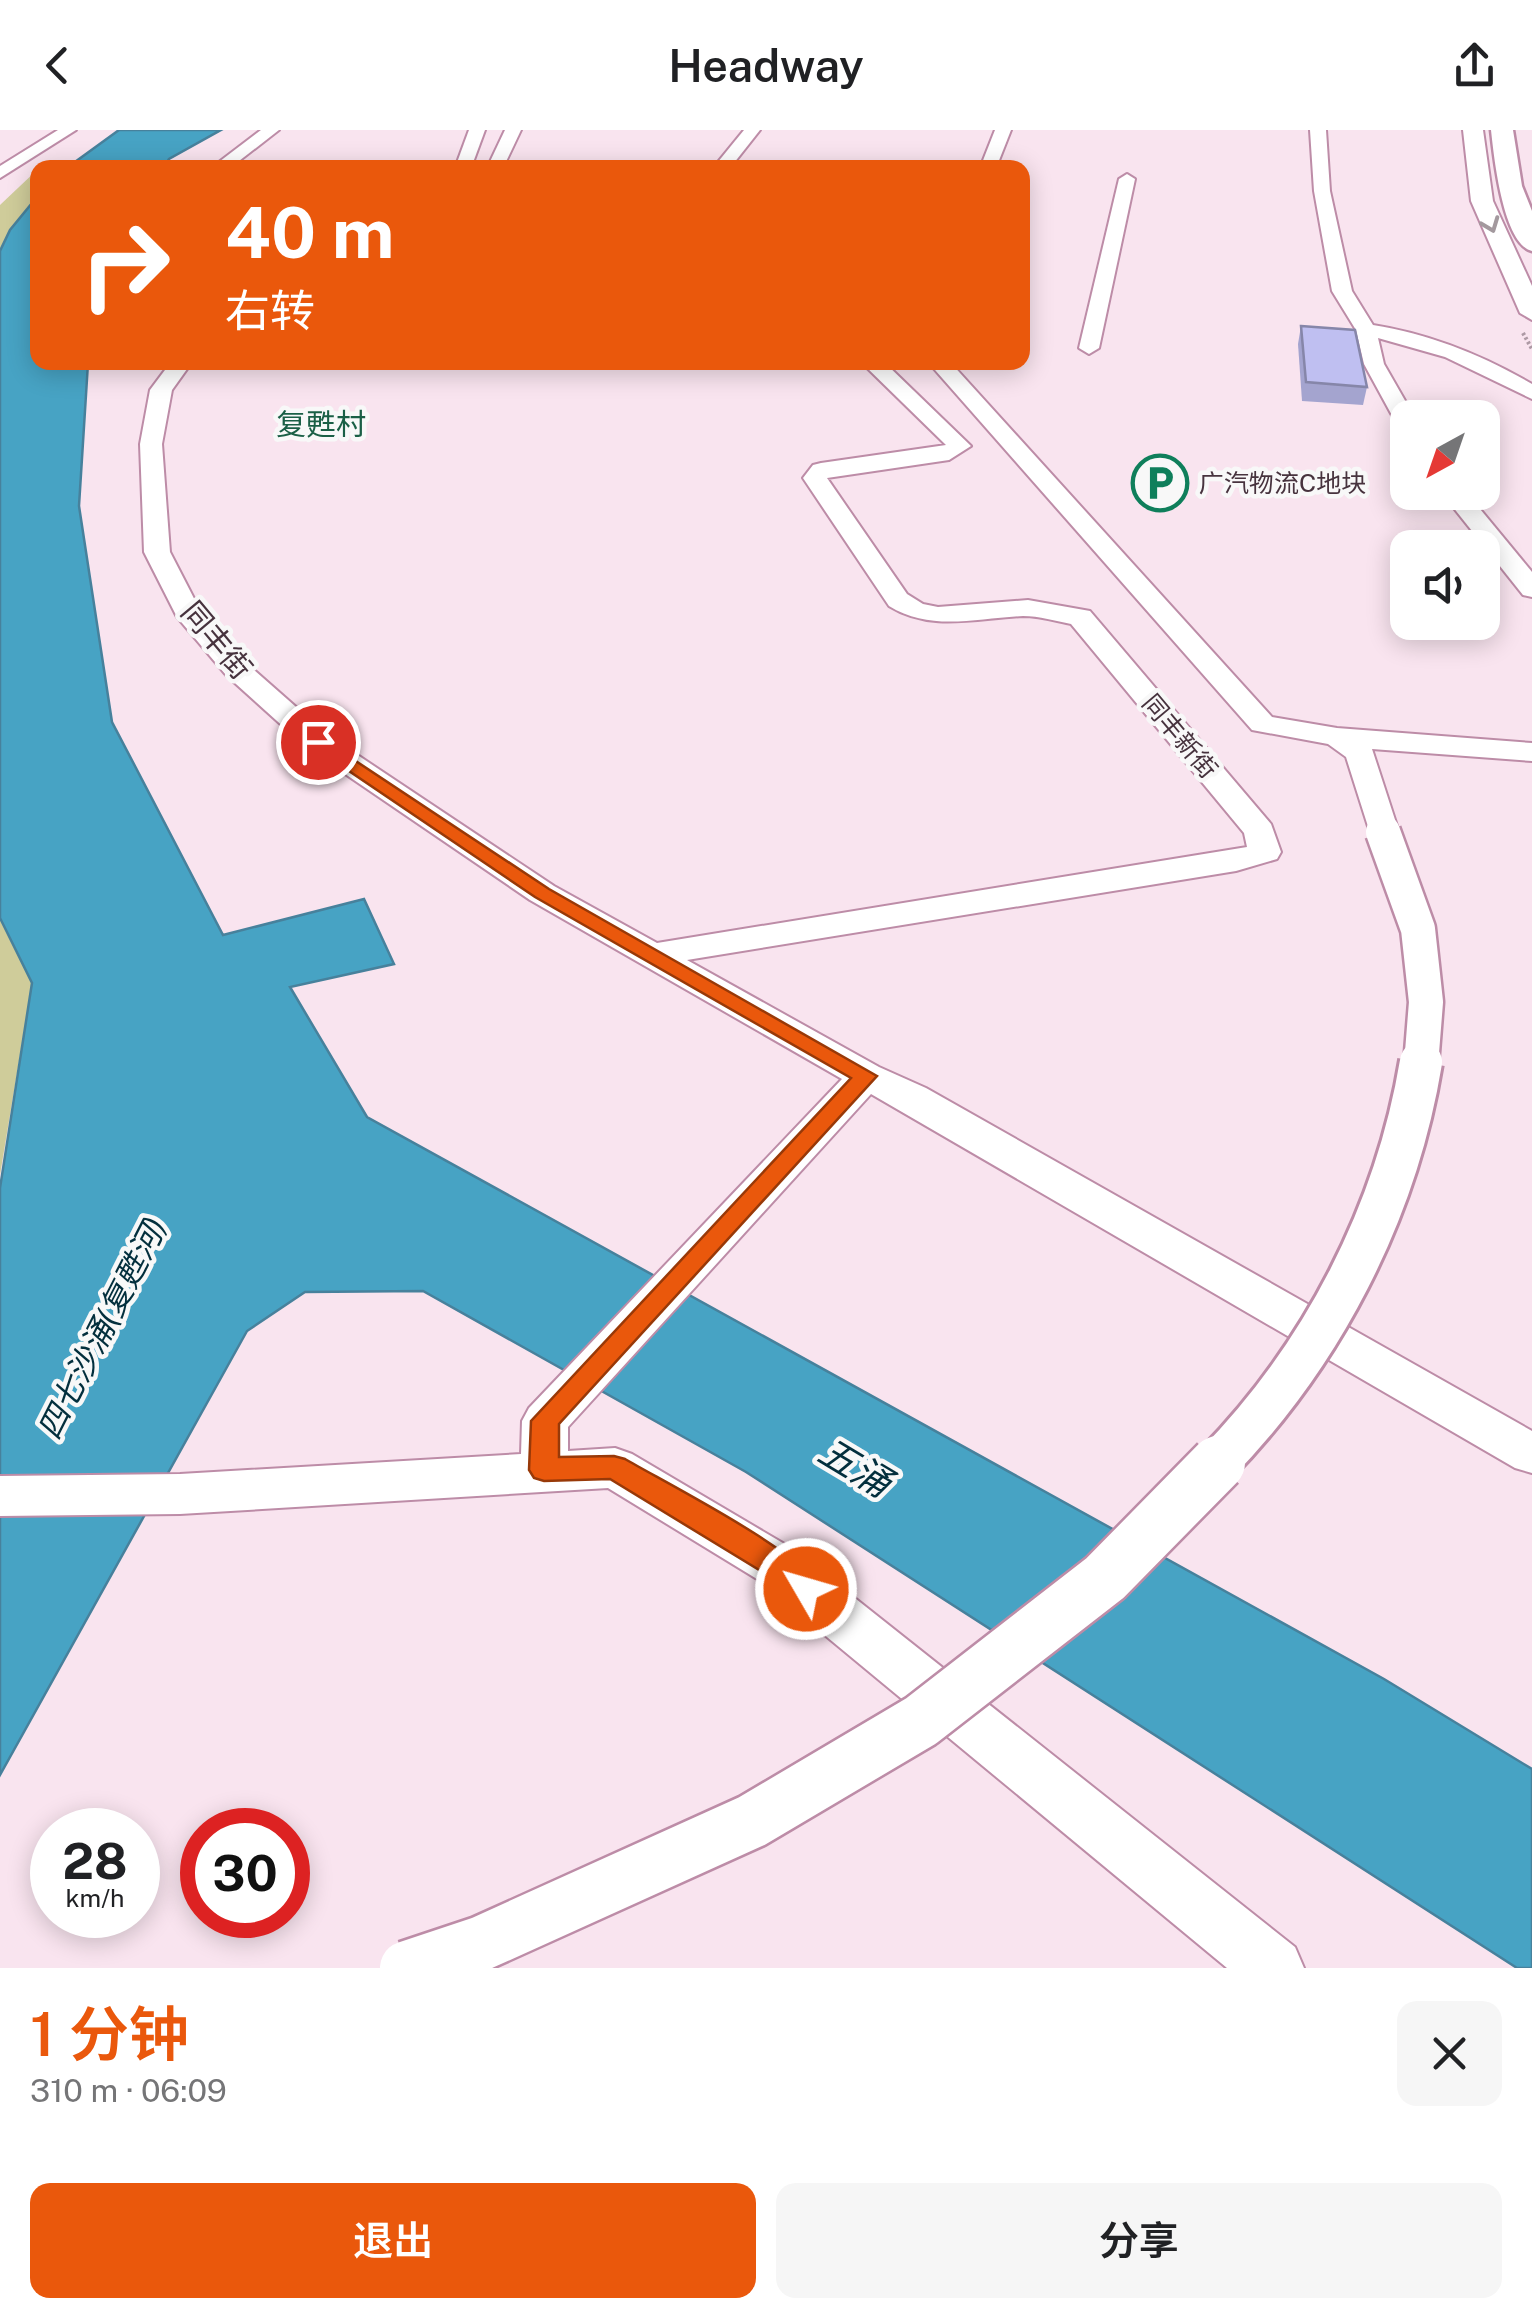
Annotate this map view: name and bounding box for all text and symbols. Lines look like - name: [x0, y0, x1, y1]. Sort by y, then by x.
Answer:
- icon: back: [30, 38, 85, 93]
- icon: share: [1447, 38, 1502, 93]
- text: Headway: [668, 39, 864, 92]
- text: 40 m: [225, 191, 395, 274]
- icon: right: [60, 200, 190, 330]
- one-way arrow: [1479, 215, 1499, 233]
- text: 右转: [225, 284, 315, 337]
- north arrow: [1390, 400, 1500, 510]
- map controls: [1390, 400, 1500, 640]
- district label: 复甦村: [276, 406, 366, 442]
- parking icon: 广汽物流C地块: [1130, 453, 1190, 513]
- place label: 广汽物流C地块: [1199, 468, 1366, 498]
- button: sound: [1390, 530, 1500, 640]
- street label: 同丰街: [174, 594, 260, 686]
- street label: 同丰新街: [1136, 688, 1224, 784]
- pin: [276, 700, 361, 785]
- icon: arrive: [291, 715, 346, 770]
- water label: 四七沙涌(复甦河): [30, 1211, 174, 1445]
- water label: 五涌: [811, 1428, 903, 1508]
- position arrow: [754, 1537, 858, 1641]
- speed limit sign: 30: [180, 1808, 310, 1938]
- text: 28: [62, 1831, 128, 1890]
- text: km/h: [66, 1883, 124, 1913]
- text: 1 分钟: [30, 1999, 189, 2070]
- button: close: [1397, 2001, 1502, 2106]
- text: 310 m · 06:09: [30, 2072, 227, 2109]
- button: 退出: [30, 2183, 756, 2298]
- button: 分享: [776, 2183, 1502, 2298]

